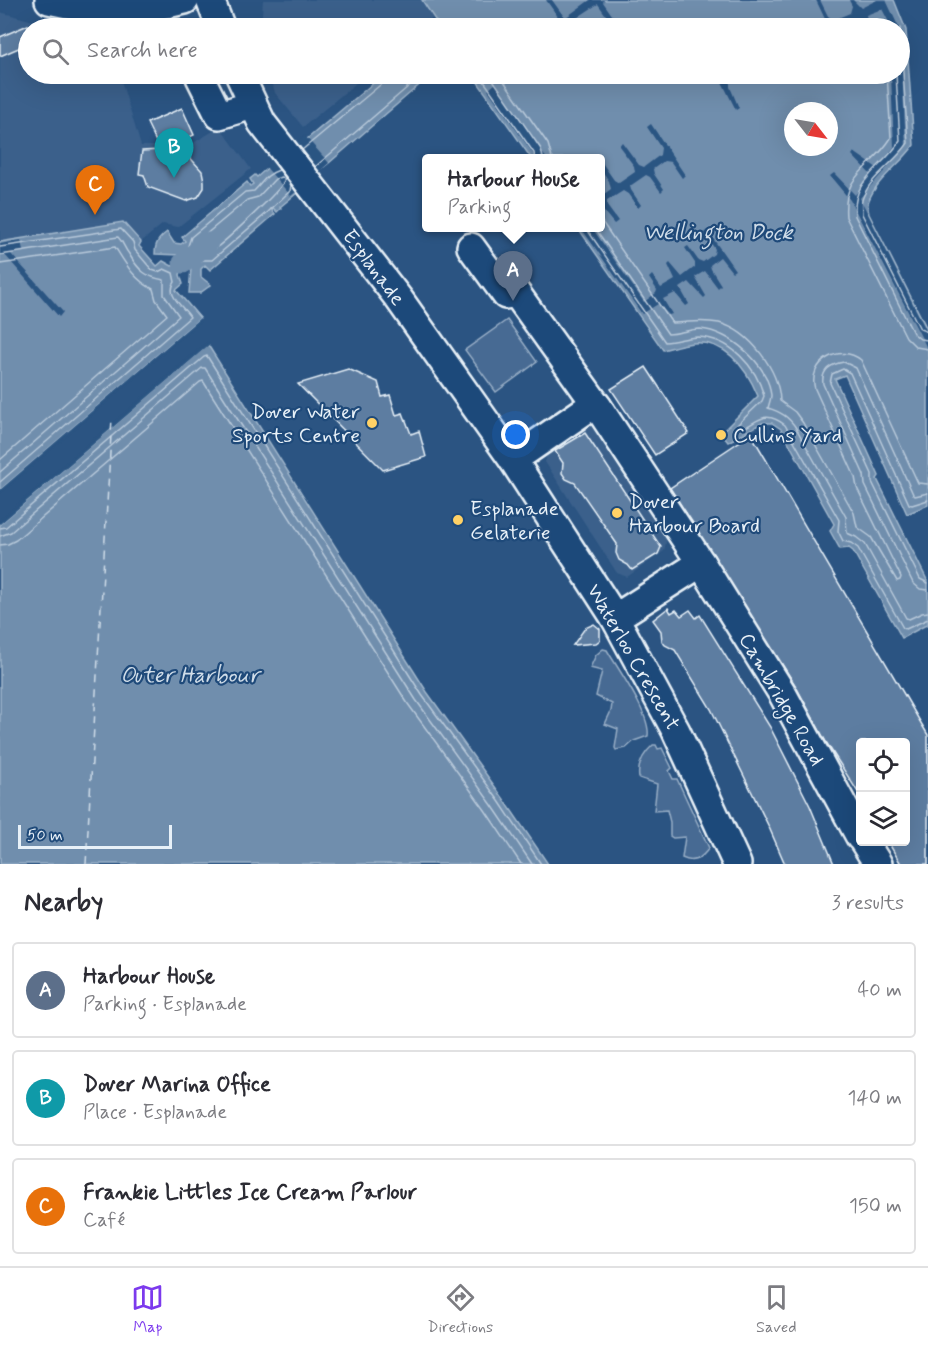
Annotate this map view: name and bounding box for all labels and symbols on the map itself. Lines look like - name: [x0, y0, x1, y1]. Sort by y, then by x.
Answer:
- north arrow: [784, 102, 838, 156]
- pin: B: [154, 128, 194, 178]
- pin: C: [76, 166, 115, 215]
- water label: Wellington Dock: [643, 219, 794, 250]
- street label: Esplanade: [335, 224, 411, 311]
- pin: A: [494, 252, 532, 301]
- place label: Dover Water Sports Centre: [232, 398, 360, 450]
- marker: Dover Water Sports Centre: [365, 416, 379, 430]
- your location: [501, 420, 530, 449]
- place label: Cullins Yard: [733, 422, 842, 450]
- marker: Cullins Yard: [714, 428, 728, 442]
- place label: Dover Harbour Board: [629, 488, 760, 540]
- place label: Esplanade Gelaterie: [470, 495, 559, 547]
- marker: Dover Harbour Board: [610, 506, 624, 520]
- marker: Esplanade Gelaterie: [451, 513, 465, 527]
- street label: Waterloo Crescent: [580, 579, 687, 736]
- street label: Cambridge Road: [731, 628, 831, 772]
- water label: Outer Harbour: [121, 662, 262, 690]
- scale bar: [18, 822, 172, 850]

